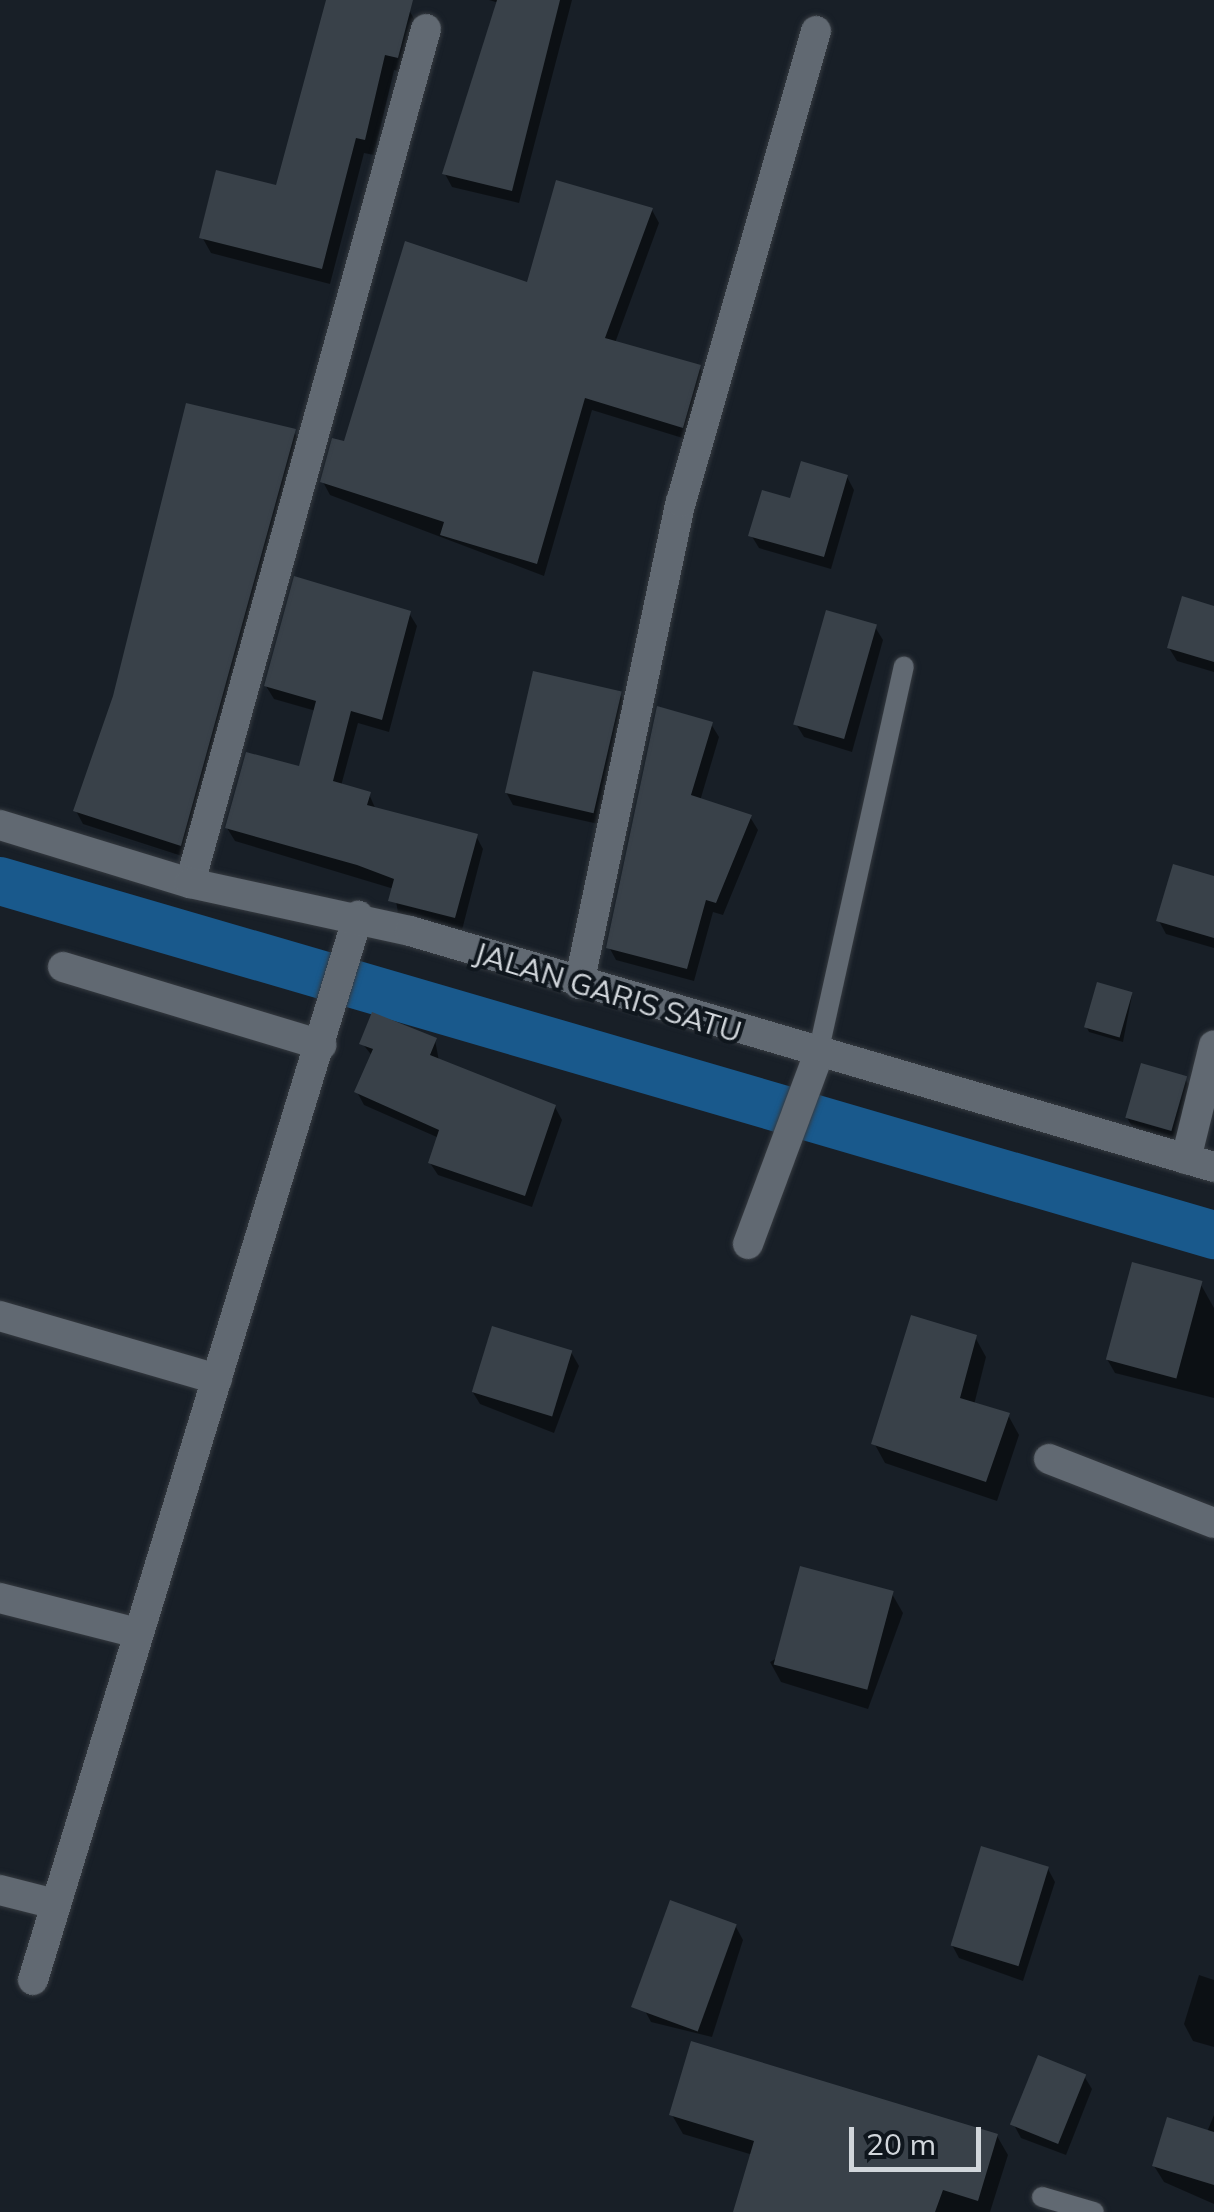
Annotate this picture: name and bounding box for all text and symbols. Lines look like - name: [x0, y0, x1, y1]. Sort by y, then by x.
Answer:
- street label: JALAN GARIS SATU: [470, 934, 746, 1050]
- scale bar: [854, 2107, 986, 2169]
- text: 20 m: [866, 2125, 936, 2163]

